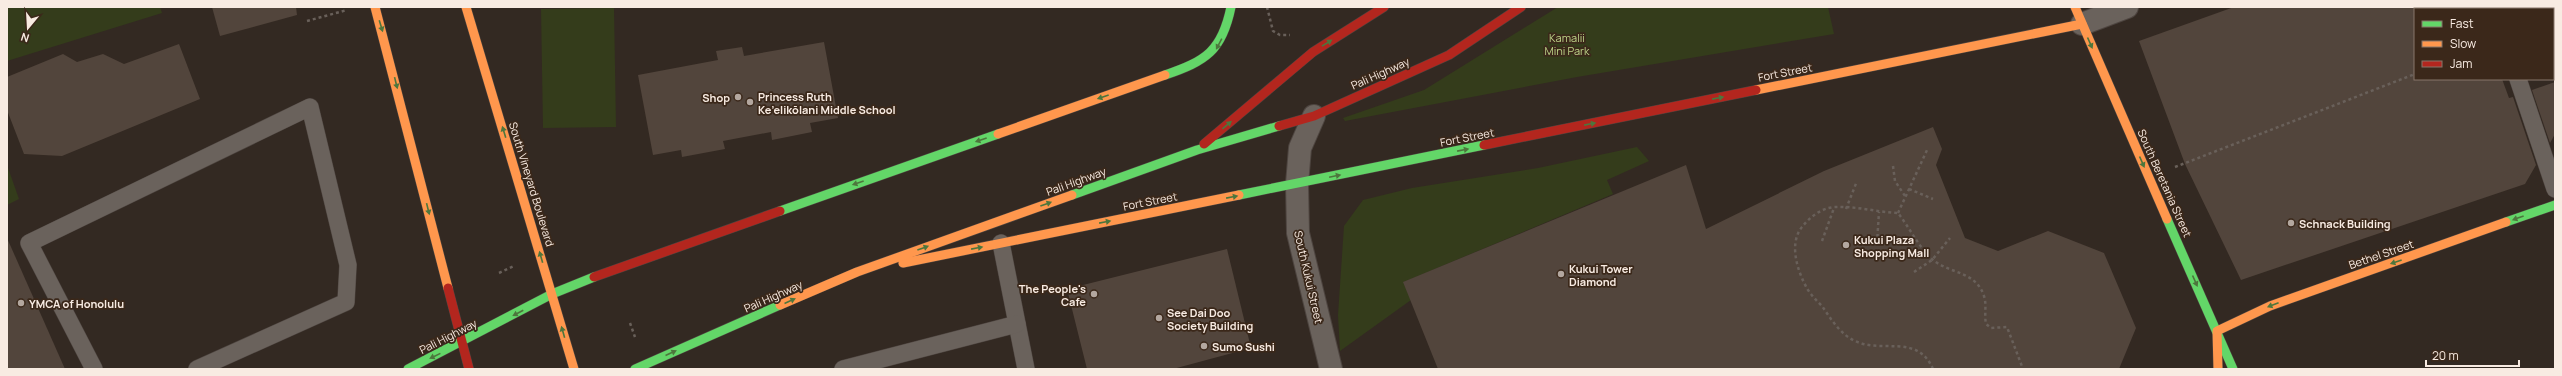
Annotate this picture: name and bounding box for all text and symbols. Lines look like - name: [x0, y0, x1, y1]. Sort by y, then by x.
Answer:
- north arrow: [8, 8, 48, 48]
- legend: [2414, 8, 2554, 80]
- text: Fast: [2450, 15, 2474, 32]
- one-way arrow: [378, 20, 384, 32]
- text: N: [19, 30, 31, 46]
- park label: Kamalii Mini Park: [1544, 30, 1590, 58]
- text: Slow: [2450, 35, 2476, 52]
- one-way arrow: [2087, 37, 2093, 49]
- one-way arrow: [1216, 38, 1222, 50]
- one-way arrow: [1322, 39, 1333, 47]
- street label: Pali Highway: [1348, 53, 1412, 93]
- text: Jam: [2450, 55, 2472, 72]
- street label: Fort Street: [1757, 59, 1813, 85]
- one-way arrow: [393, 77, 399, 89]
- place label: Princess Ruth Ke’elikōlani Middle School: [758, 89, 896, 117]
- place label: Shop: [702, 90, 730, 105]
- marker: Shop: [733, 92, 743, 102]
- one-way arrow: [1097, 94, 1109, 100]
- one-way arrow: [1711, 95, 1724, 101]
- marker: Princess Ruth Ke’elikōlani Middle School: [745, 97, 755, 107]
- street label: South Vineyard Boulevard: [506, 120, 558, 248]
- one-way arrow: [1222, 121, 1231, 130]
- one-way arrow: [1584, 121, 1596, 127]
- street label: Fort Street: [1439, 124, 1495, 150]
- one-way arrow: [501, 126, 507, 138]
- street label: South Beretania Street: [2134, 127, 2196, 239]
- one-way arrow: [974, 138, 986, 144]
- one-way arrow: [1457, 147, 1469, 153]
- one-way arrow: [2140, 157, 2146, 169]
- street label: Pali Highway: [1044, 163, 1108, 199]
- one-way arrow: [1329, 173, 1342, 179]
- one-way arrow: [852, 181, 864, 187]
- street label: Fort Street: [1122, 188, 1178, 214]
- one-way arrow: [1226, 193, 1239, 199]
- one-way arrow: [1040, 201, 1052, 207]
- one-way arrow: [425, 203, 431, 215]
- place label: Schnack Building: [2299, 216, 2391, 231]
- one-way arrow: [2512, 216, 2524, 222]
- marker: Schnack Building: [2286, 218, 2296, 228]
- one-way arrow: [1099, 219, 1111, 225]
- street label: South Kukui Street: [1291, 229, 1327, 325]
- place label: Kukui Plaza Shopping Mall: [1854, 232, 1929, 260]
- street label: Bethel Street: [2347, 236, 2415, 272]
- marker: Kukui Plaza Shopping Mall: [1841, 240, 1851, 250]
- one-way arrow: [971, 244, 984, 250]
- one-way arrow: [918, 245, 930, 251]
- one-way arrow: [538, 251, 544, 263]
- one-way arrow: [2389, 259, 2401, 265]
- place label: Kukui Tower Diamond: [1569, 261, 1633, 289]
- marker: Kukui Tower Diamond: [1556, 269, 1566, 279]
- one-way arrow: [2192, 275, 2198, 287]
- street label: Pali Highway: [741, 276, 805, 316]
- place label: The People's Cafe: [1019, 281, 1086, 309]
- marker: The People's Cafe: [1089, 289, 1099, 299]
- place label: YMCA of Honolulu: [29, 296, 124, 311]
- marker: YMCA of Honolulu: [16, 298, 26, 308]
- one-way arrow: [784, 298, 795, 304]
- one-way arrow: [2267, 303, 2279, 309]
- place label: See Dai Doo Society Building: [1167, 305, 1253, 333]
- one-way arrow: [512, 310, 524, 316]
- marker: See Dai Doo Society Building: [1154, 313, 1164, 323]
- street label: Pali Highway: [417, 315, 479, 357]
- one-way arrow: [560, 325, 566, 337]
- place label: Sumo Sushi: [1212, 339, 1275, 354]
- marker: Sumo Sushi: [1199, 341, 1209, 351]
- scale bar: [2426, 342, 2519, 368]
- text: 20 m: [2432, 347, 2459, 364]
- one-way arrow: [665, 350, 677, 356]
- one-way arrow: [429, 353, 440, 359]

